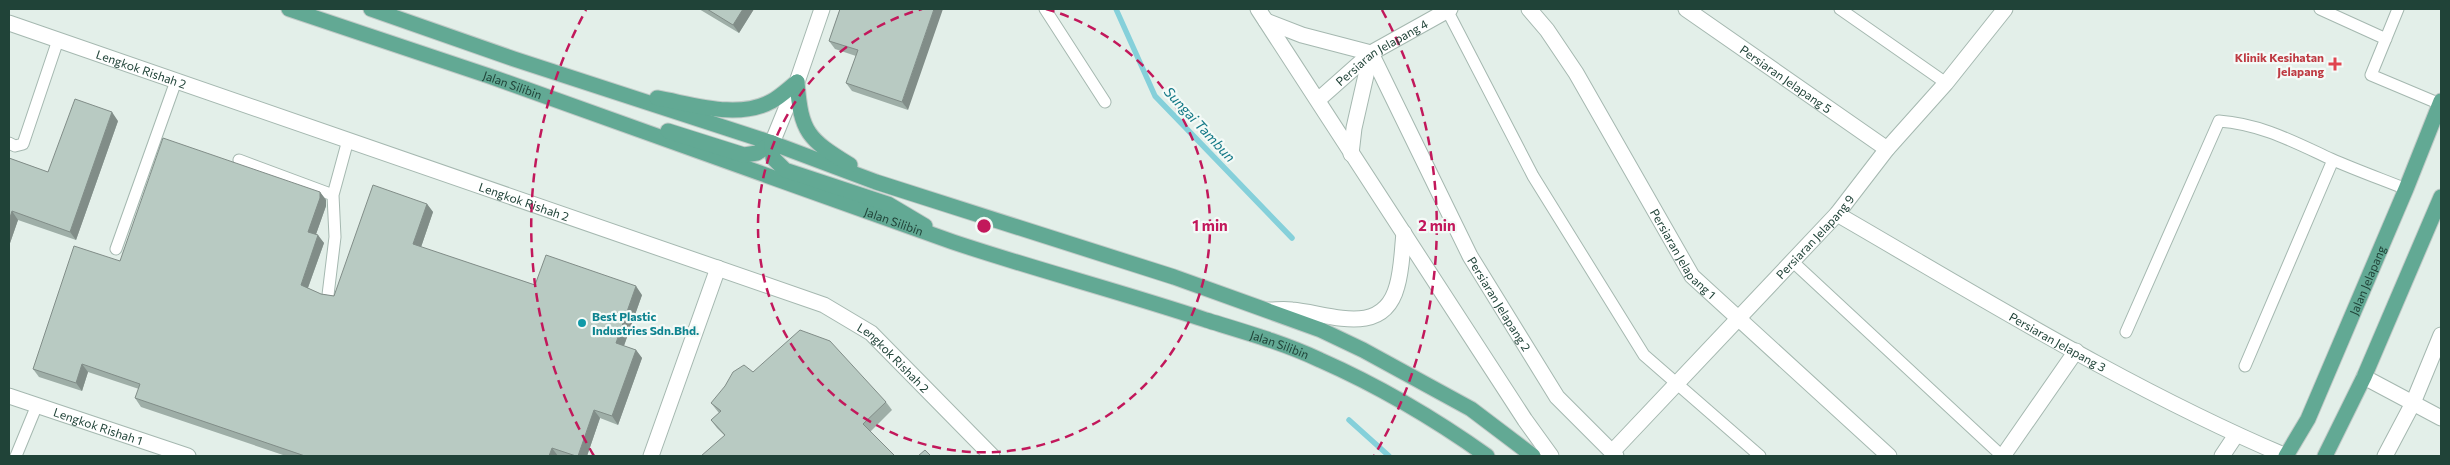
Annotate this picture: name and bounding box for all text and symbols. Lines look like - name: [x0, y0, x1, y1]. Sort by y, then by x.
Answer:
- street label: Persiaran Jelapang 4: [1333, 16, 1430, 88]
- street label: Persiaran Jelapang 5: [1738, 42, 1835, 116]
- street label: Lengkok Rishah 2: [94, 47, 189, 91]
- place label: Klinik Kesihatan Jelapang: [2235, 50, 2324, 79]
- marker: Klinik Kesihatan Jelapang: [2328, 57, 2342, 71]
- street label: Jalan Silibin: [481, 68, 544, 101]
- water label: Sungai Tambun: [1161, 83, 1239, 165]
- street label: Lengkok Rishah 2: [477, 179, 571, 223]
- street label: Persiaran Jelapang 9: [1773, 192, 1857, 281]
- street label: Jalan Silibin: [862, 204, 925, 238]
- street label: Persiaran Jelapang 1: [1648, 206, 1719, 301]
- text: 1 min: [1192, 216, 1228, 234]
- text: 2 min: [1418, 216, 1456, 234]
- centre of rings: [975, 217, 993, 235]
- street label: Jalan Jelapang: [2346, 243, 2388, 317]
- street label: Persiaran Jelapang 2: [1465, 254, 1534, 354]
- place label: Best Plastic Industries Sdn.Bhd.: [592, 309, 699, 337]
- street label: Persiaran Jelapang 3: [2007, 309, 2109, 374]
- marker: Best Plastic Industries Sdn.Bhd.: [576, 317, 588, 329]
- street label: Lengkok Rishah 2: [855, 320, 932, 395]
- street label: Jalan Silibin: [1248, 327, 1311, 361]
- street label: Lengkok Rishah 1: [52, 404, 144, 447]

